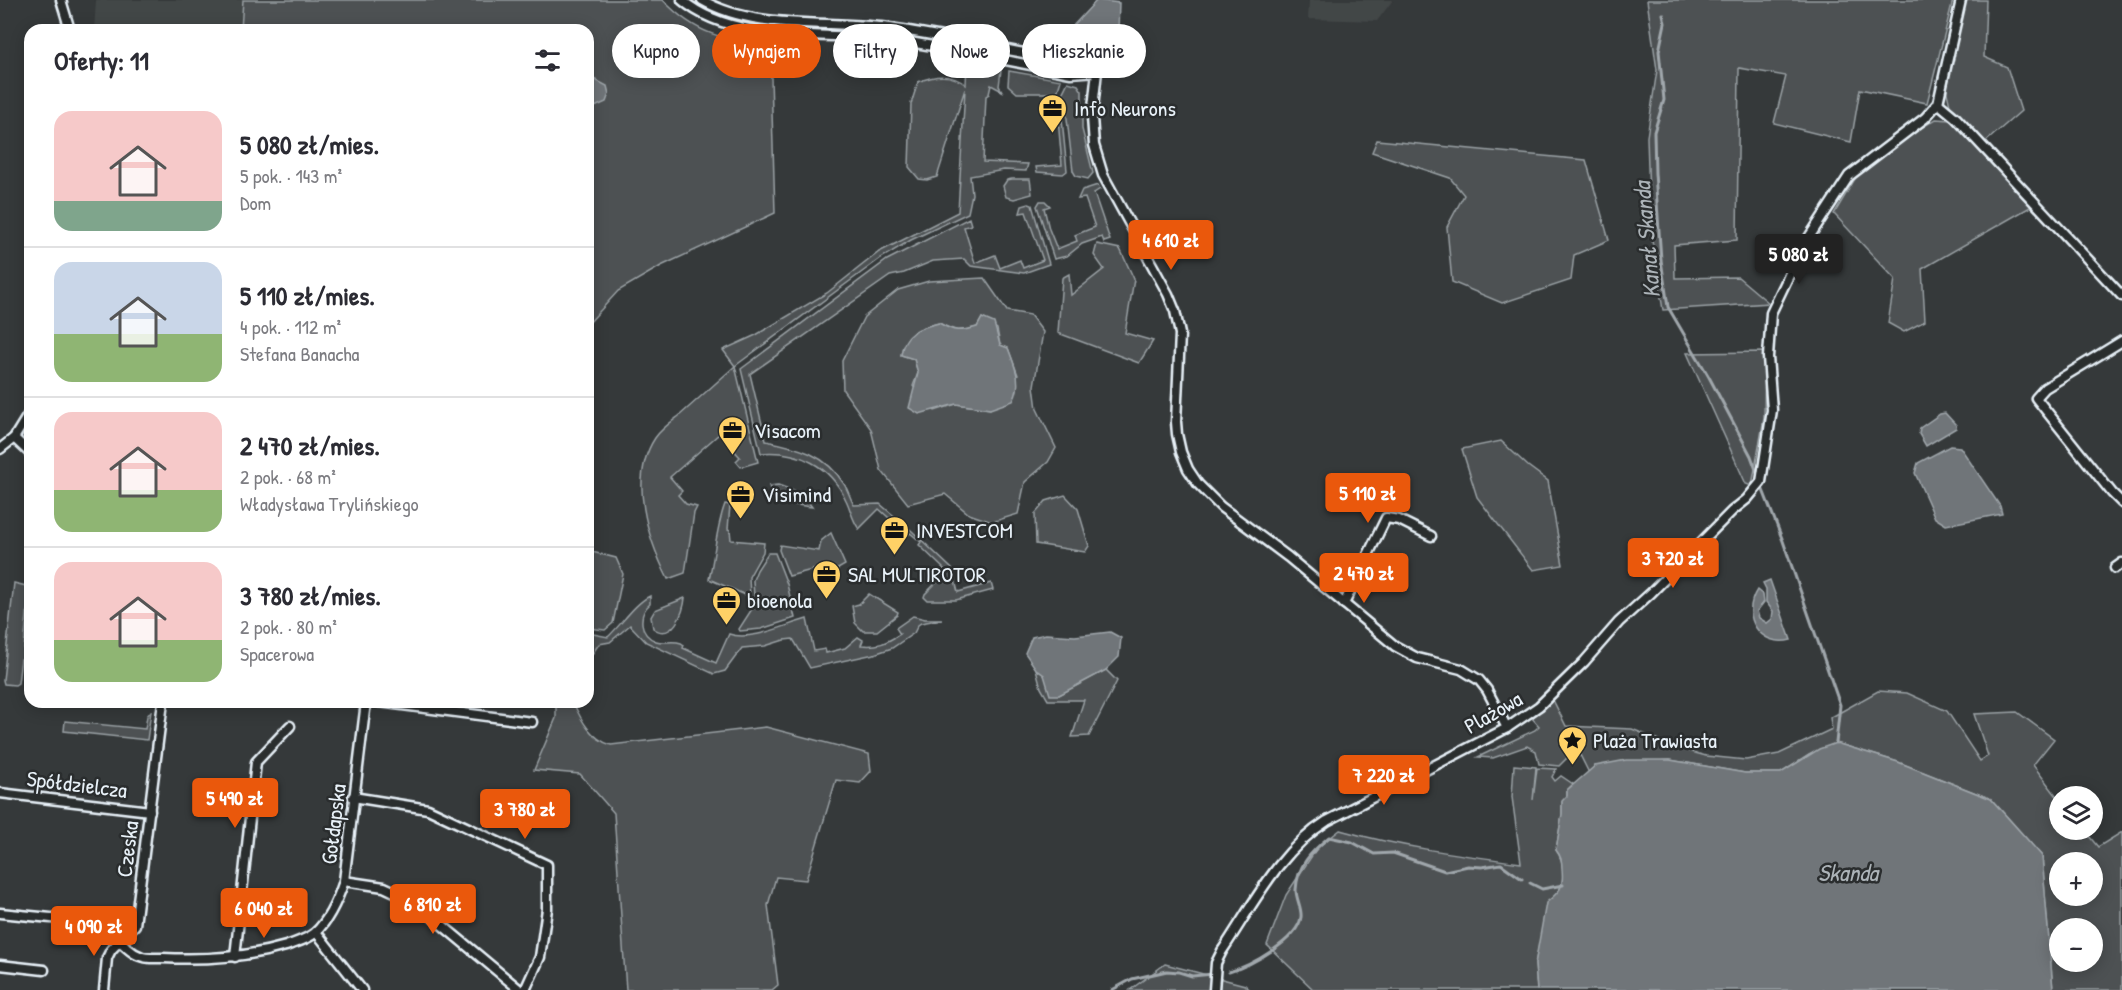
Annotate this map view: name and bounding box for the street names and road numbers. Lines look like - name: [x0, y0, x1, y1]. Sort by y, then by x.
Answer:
- street label: Plażowa: [1459, 683, 1528, 741]
- street label: Spółdzielcza: [25, 763, 129, 805]
- street label: Gołdapska: [313, 782, 353, 866]
- street label: Czeska: [109, 819, 145, 879]

